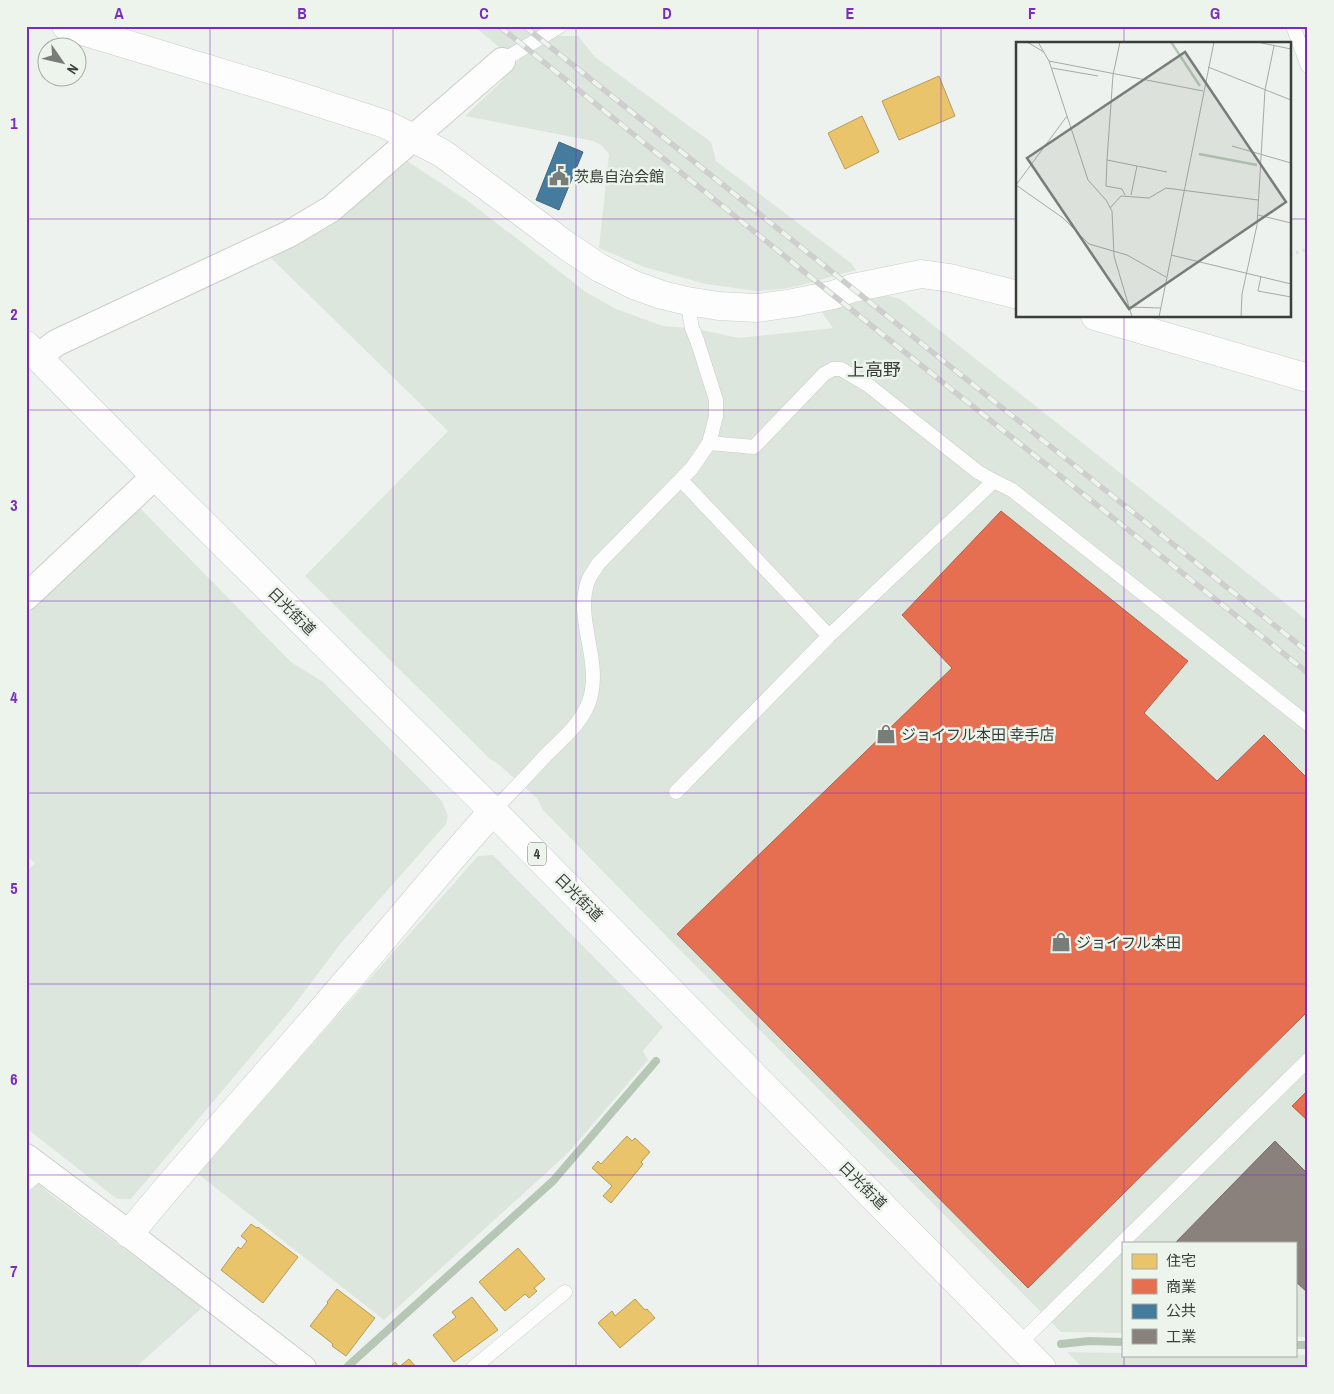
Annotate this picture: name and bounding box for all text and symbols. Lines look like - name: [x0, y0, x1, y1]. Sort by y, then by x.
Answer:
- text: A: [114, 2, 124, 24]
- text: B: [297, 2, 307, 24]
- text: C: [479, 2, 489, 24]
- text: D: [662, 2, 672, 24]
- text: E: [846, 2, 855, 24]
- text: F: [1028, 2, 1036, 24]
- text: G: [1210, 2, 1220, 24]
- north arrow: [38, 38, 88, 88]
- inset map: [1016, 42, 1292, 318]
- text: N: [63, 61, 83, 78]
- text: 1: [10, 112, 18, 134]
- public building icon: 茨島自治会館: [548, 165, 570, 187]
- place label: 茨島自治会館: [574, 166, 664, 187]
- text: 2: [10, 303, 18, 325]
- district label: 上高野: [847, 357, 901, 382]
- text: 3: [10, 494, 18, 516]
- street label: 日光街道: [263, 582, 321, 640]
- text: 4: [10, 686, 18, 708]
- shop icon: ジョイフル本田 幸手店: [875, 723, 897, 745]
- place label: ジョイフル本田 幸手店: [901, 724, 1054, 745]
- road number: 4: [528, 842, 546, 866]
- street label: 日光街道: [550, 868, 608, 926]
- text: 5: [10, 877, 18, 899]
- shop icon: ジョイフル本田: [1050, 931, 1072, 953]
- place label: ジョイフル本田: [1076, 932, 1181, 953]
- text: 6: [10, 1068, 18, 1090]
- street label: 日光街道: [834, 1156, 892, 1214]
- legend: [1122, 1242, 1296, 1356]
- text: 住宅: [1166, 1250, 1196, 1271]
- text: 7: [10, 1260, 18, 1282]
- text: 商業: [1166, 1276, 1196, 1297]
- text: 公共: [1166, 1300, 1196, 1321]
- text: 工業: [1166, 1326, 1196, 1347]

